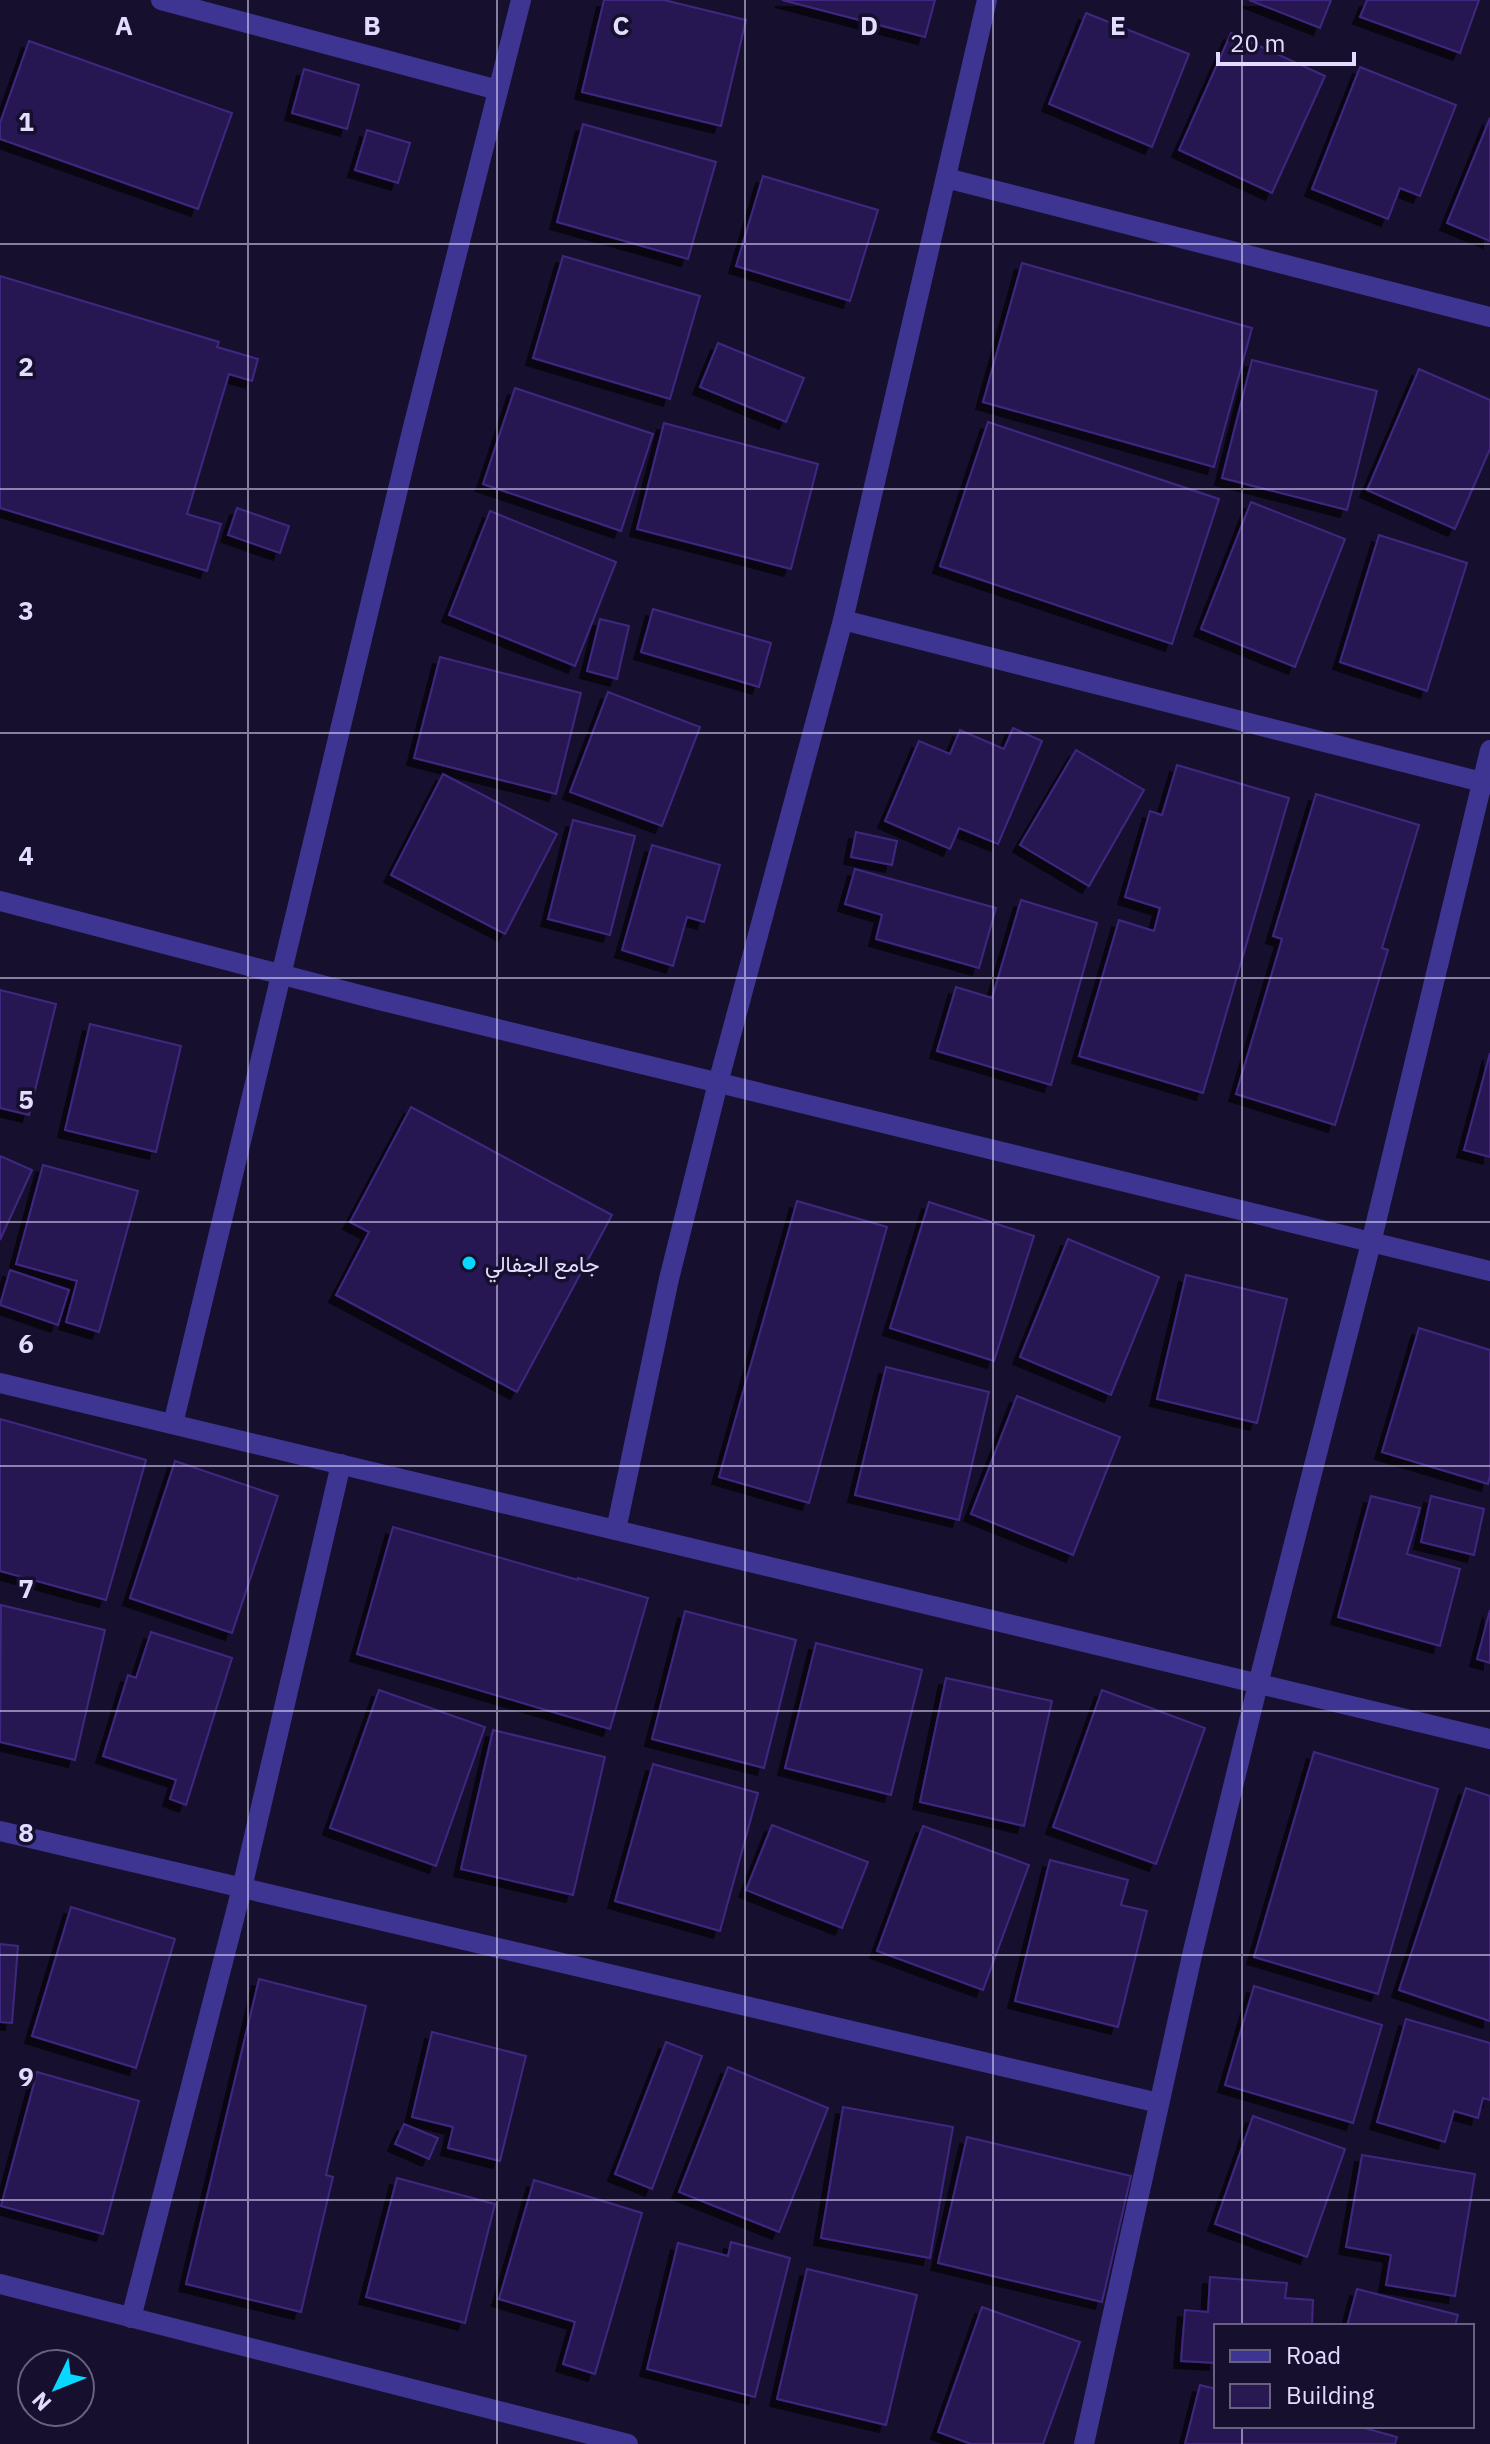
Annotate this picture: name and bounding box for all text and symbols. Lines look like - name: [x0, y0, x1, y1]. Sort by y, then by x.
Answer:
- text: A: [115, 8, 133, 42]
- text: B: [363, 8, 381, 42]
- text: C: [613, 8, 630, 42]
- text: D: [860, 8, 878, 42]
- text: E: [1110, 8, 1126, 42]
- scale bar: [1218, 16, 1354, 66]
- text: 20 m: [1230, 27, 1285, 59]
- text: 1: [18, 104, 34, 138]
- text: 2: [18, 349, 34, 383]
- text: 3: [18, 593, 34, 627]
- text: 4: [18, 838, 34, 872]
- text: 5: [18, 1082, 34, 1116]
- place label: جامع الجفالي: [485, 1249, 599, 1283]
- marker: جامع الجفالي: [460, 1254, 478, 1272]
- text: 6: [18, 1326, 34, 1360]
- text: 7: [18, 1571, 34, 1605]
- text: 8: [18, 1815, 34, 1849]
- text: 9: [18, 2059, 34, 2093]
- legend: [1214, 2324, 1474, 2428]
- text: Road: [1286, 2339, 1341, 2371]
- north arrow: [16, 2348, 96, 2428]
- text: Building: [1286, 2379, 1374, 2411]
- text: N: [25, 2386, 57, 2418]

